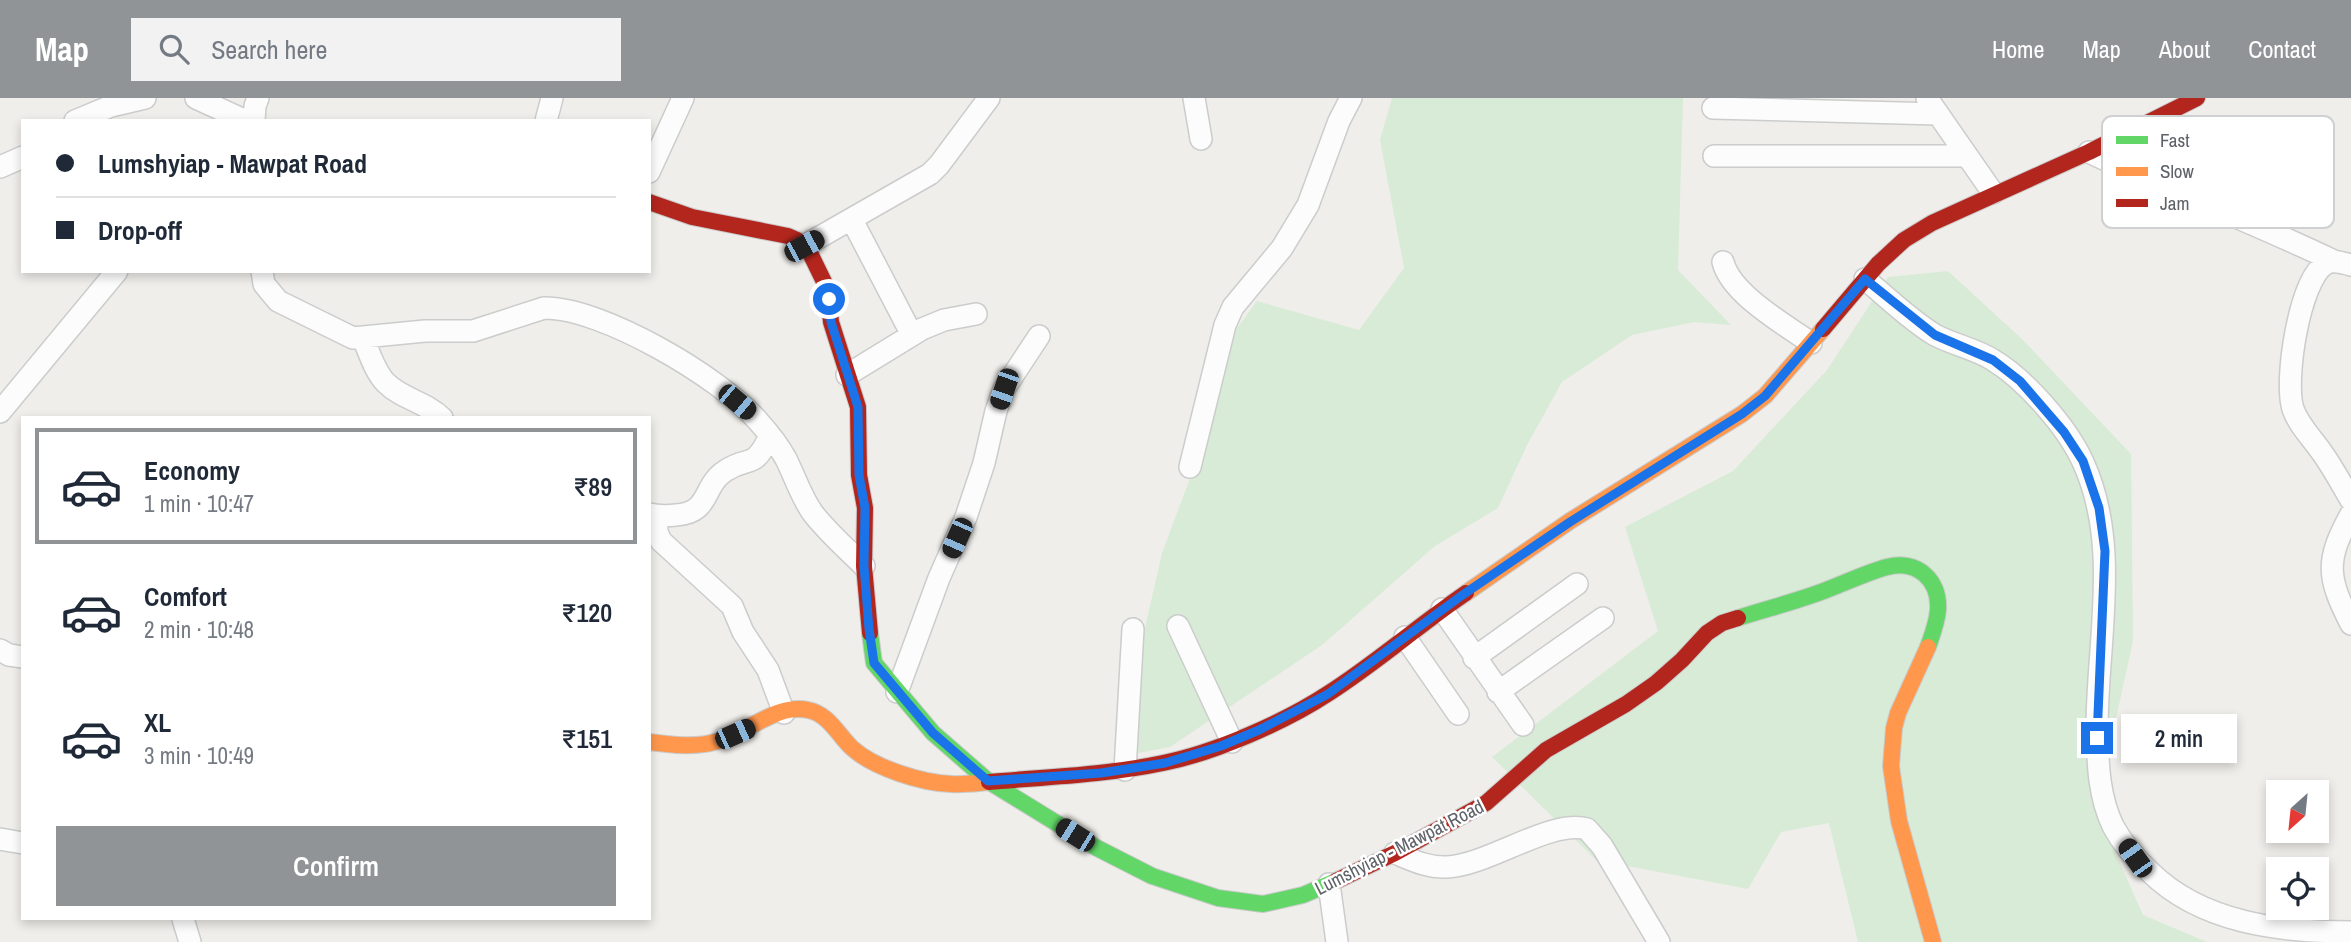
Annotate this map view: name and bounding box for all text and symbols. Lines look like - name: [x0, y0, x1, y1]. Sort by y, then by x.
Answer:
- search box: [131, 18, 621, 81]
- text: Map: [35, 27, 89, 71]
- icon: search: [155, 30, 193, 68]
- text: Search here: [211, 32, 327, 67]
- text: Home: [1992, 33, 2044, 65]
- text: Map: [2082, 33, 2121, 65]
- text: About: [2159, 33, 2210, 65]
- text: Contact: [2248, 33, 2316, 65]
- legend: [2102, 116, 2334, 228]
- text: Fast: [2160, 127, 2190, 153]
- text: Lumshyiap - Mawpat Road: [98, 146, 367, 181]
- text: Slow: [2160, 158, 2195, 184]
- text: Jam: [2160, 190, 2189, 216]
- text: Drop-off: [98, 213, 182, 248]
- car: [781, 227, 828, 265]
- route start: [813, 283, 845, 315]
- car: [988, 366, 1021, 412]
- car: [715, 380, 760, 424]
- text: Economy: [144, 453, 240, 488]
- icon: car: [60, 455, 123, 518]
- text: ₹89: [573, 469, 612, 504]
- text: 1 min · 10:47: [144, 488, 254, 519]
- car: [939, 515, 976, 561]
- text: Comfort: [144, 579, 227, 614]
- icon: car: [60, 581, 123, 644]
- text: ₹120: [562, 595, 612, 630]
- text: 2 min · 10:48: [144, 614, 254, 645]
- text: XL: [144, 705, 171, 740]
- icon: car: [60, 707, 123, 770]
- callout: 2 min: [2122, 714, 2237, 762]
- car: [712, 716, 759, 752]
- text: ₹151: [562, 721, 612, 756]
- route end: [2081, 722, 2113, 754]
- text: 2 min: [2155, 723, 2203, 754]
- text: 3 min · 10:49: [144, 740, 254, 771]
- north arrow: [2266, 780, 2329, 844]
- map controls: [2266, 780, 2329, 920]
- street label: Lumshyiap - Mawpat Road: [1310, 793, 1488, 901]
- car: [1052, 815, 1099, 855]
- button: Confirm: [56, 826, 616, 906]
- car: [2115, 835, 2156, 881]
- button: locate: [2266, 857, 2329, 920]

